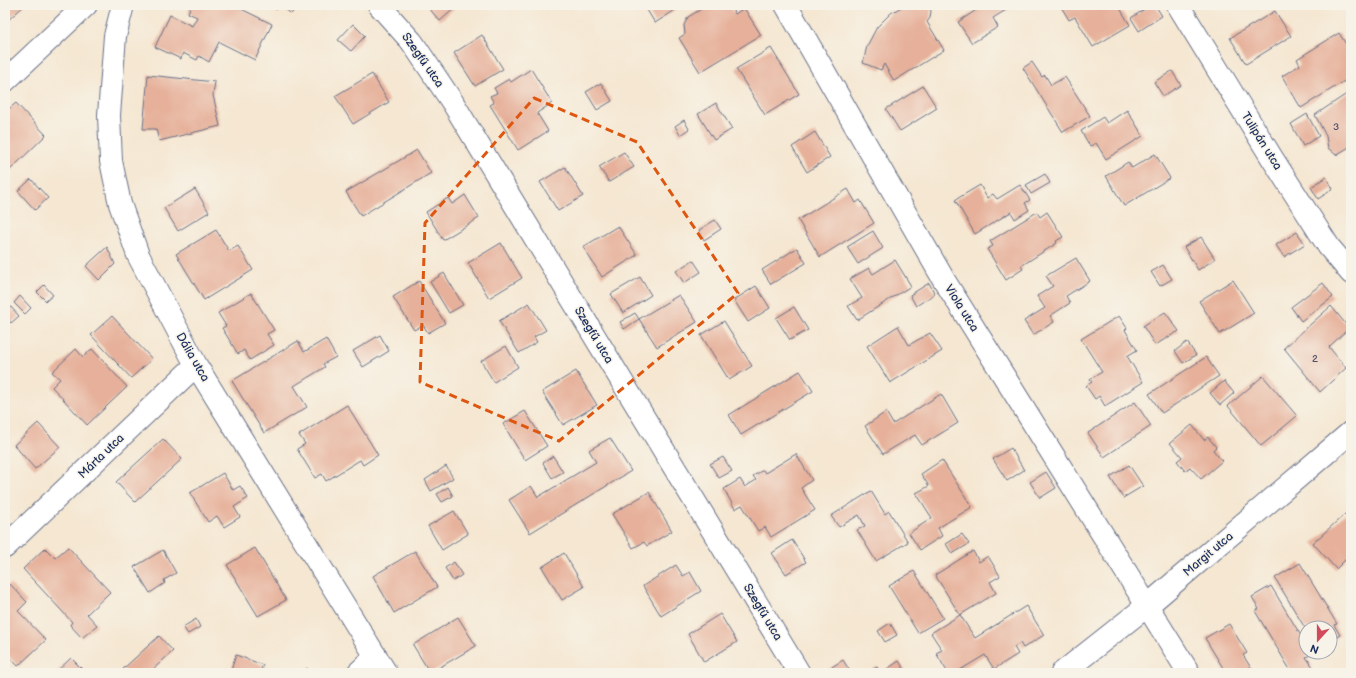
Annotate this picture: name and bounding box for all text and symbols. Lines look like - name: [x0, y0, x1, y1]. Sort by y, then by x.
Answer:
- street label: Szegfű utca: [398, 30, 447, 91]
- street label: Tulipán utca: [1238, 110, 1285, 173]
- house number: 3: [1333, 121, 1339, 133]
- street label: Viola utca: [941, 282, 982, 335]
- street label: Szegfű utca: [571, 304, 617, 367]
- street label: Dália utca: [173, 330, 213, 385]
- house number: 2: [1312, 353, 1318, 365]
- street label: Márta utca: [75, 431, 128, 482]
- street label: Margit utca: [1180, 529, 1237, 580]
- street label: Szegfű utca: [740, 581, 786, 644]
- north arrow: [1298, 620, 1338, 660]
- text: N: [1308, 641, 1321, 656]

